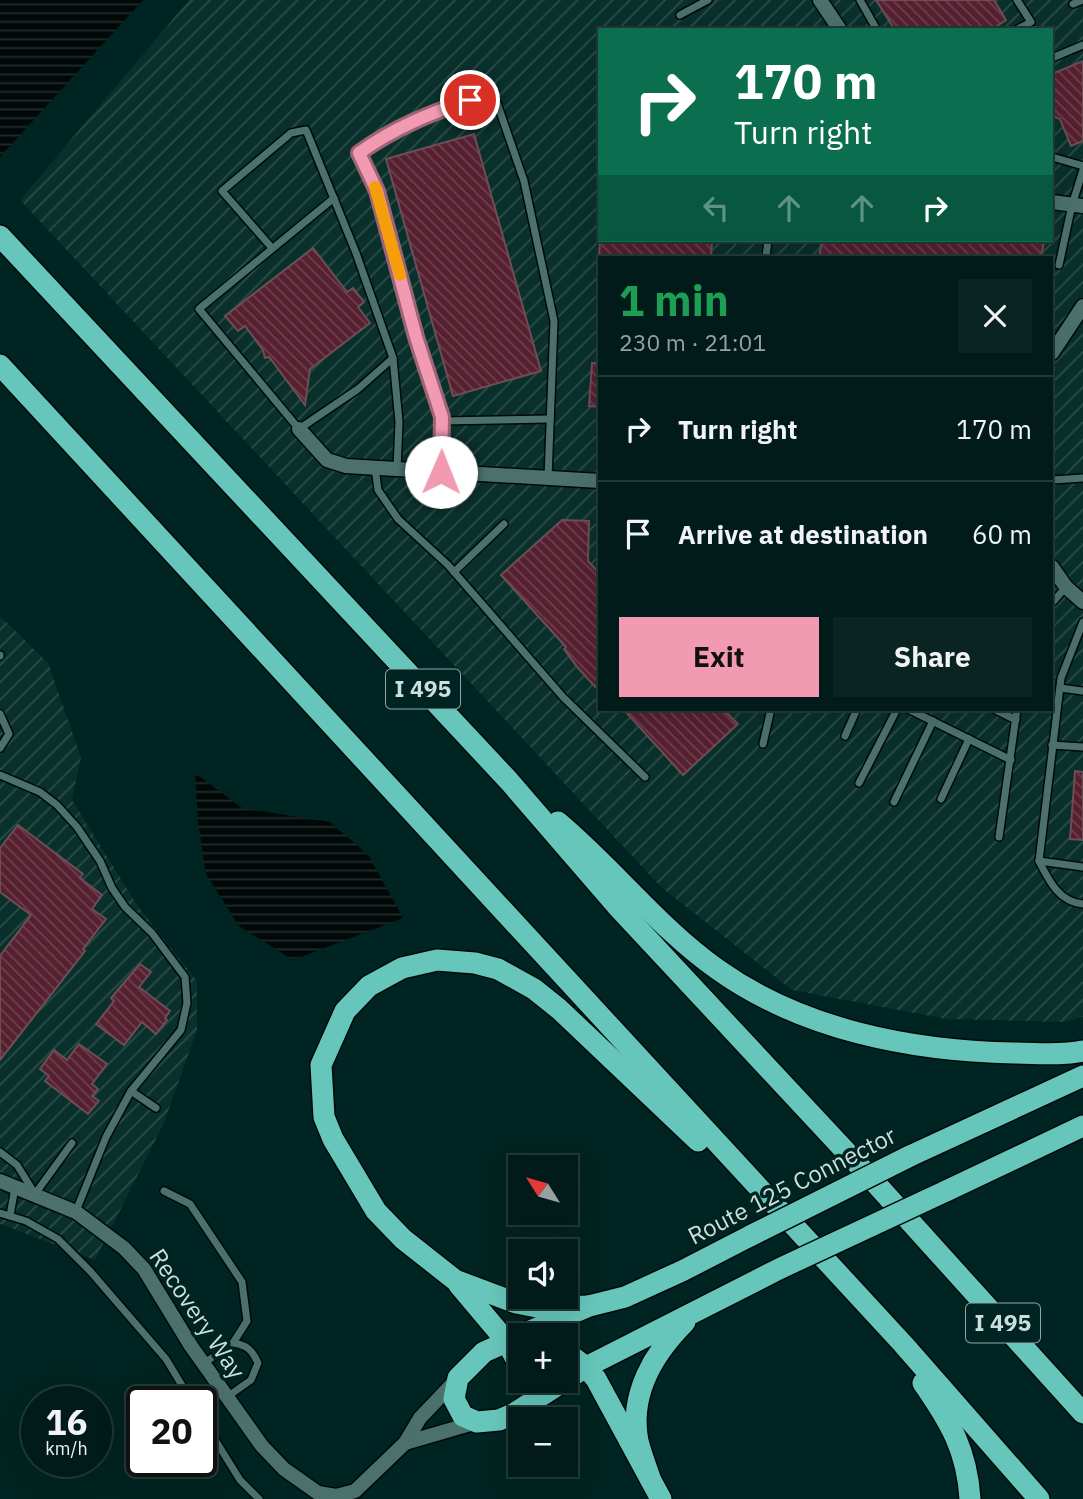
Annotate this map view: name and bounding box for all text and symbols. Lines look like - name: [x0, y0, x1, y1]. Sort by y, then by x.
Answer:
- text: 170 m: [734, 49, 878, 112]
- icon: right: [619, 56, 710, 147]
- pin: [440, 70, 500, 130]
- icon: arrive: [451, 81, 489, 119]
- text: Turn right: [734, 111, 872, 153]
- icon: left: [697, 189, 735, 227]
- icon: ahead: [770, 189, 808, 227]
- icon: ahead: [843, 189, 881, 227]
- icon: right: [916, 189, 954, 227]
- text: 1 min: [619, 273, 729, 328]
- button: close: [958, 279, 1032, 353]
- text: 230 m · 21:01: [619, 327, 766, 357]
- icon: right: [619, 410, 657, 448]
- text: Turn right: [678, 412, 797, 446]
- text: 170 m: [956, 412, 1032, 446]
- position arrow: [404, 435, 478, 509]
- icon: arrive: [619, 515, 657, 553]
- text: Arrive at destination: [678, 517, 928, 551]
- text: 60 m: [972, 517, 1032, 551]
- button: Exit: [619, 617, 819, 697]
- button: Share: [833, 617, 1032, 697]
- road number: I 495: [386, 670, 460, 708]
- street label: Route 125 Connector: [682, 1119, 901, 1251]
- north arrow: [508, 1155, 578, 1225]
- map controls: [508, 1155, 578, 1477]
- button: sound: [508, 1239, 578, 1309]
- street label: Recovery Way: [142, 1242, 253, 1385]
- road number: I 495: [966, 1304, 1040, 1342]
- button: +: [508, 1323, 578, 1393]
- speed limit sign: 20: [126, 1386, 217, 1477]
- text: 16: [45, 1399, 88, 1445]
- button: −: [508, 1407, 578, 1477]
- text: km/h: [45, 1437, 88, 1460]

